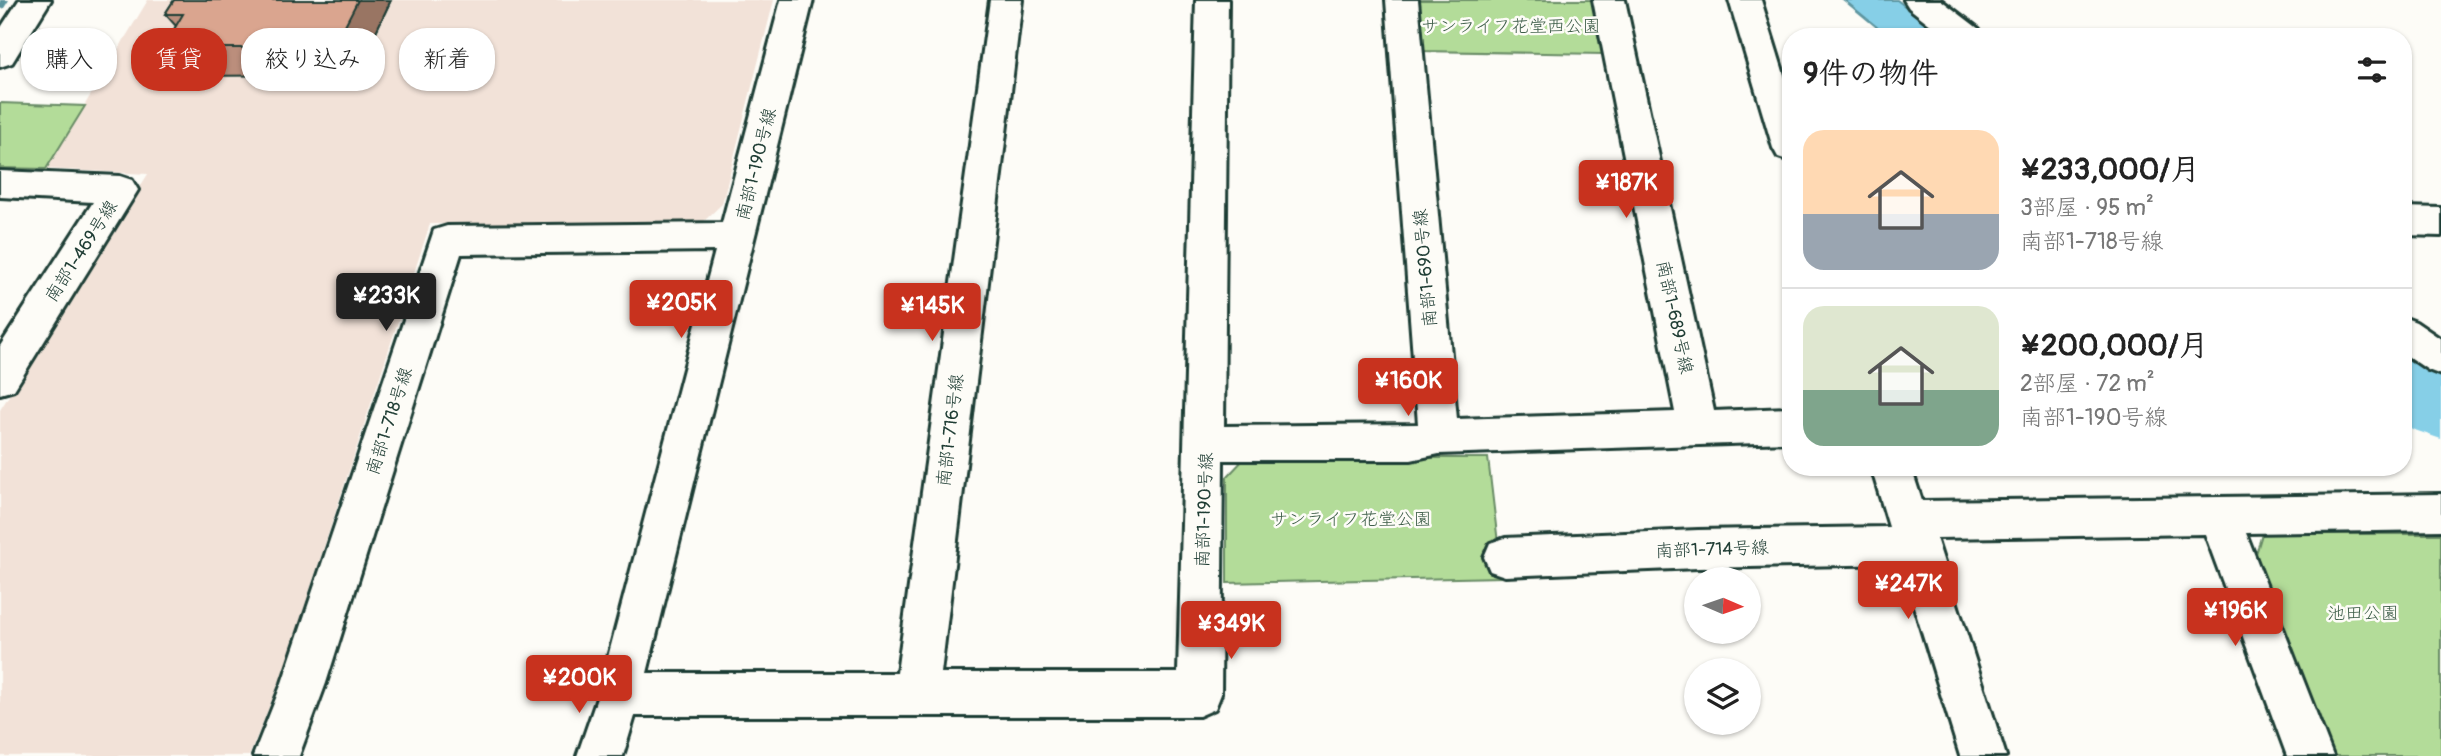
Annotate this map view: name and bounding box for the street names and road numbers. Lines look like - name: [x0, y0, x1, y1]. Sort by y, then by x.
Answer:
- street label: 南部1-190号線: [731, 105, 782, 223]
- street label: 南部1-469号線: [40, 196, 123, 307]
- street label: 南部1-690号線: [1409, 208, 1442, 328]
- street label: 南部1-689号線: [1651, 258, 1698, 376]
- street label: 南部1-718号線: [361, 364, 418, 478]
- street label: 南部1-716号線: [932, 372, 969, 488]
- street label: 南部1-190号線: [1191, 452, 1218, 568]
- street label: 南部1-714号線: [1655, 536, 1769, 563]

